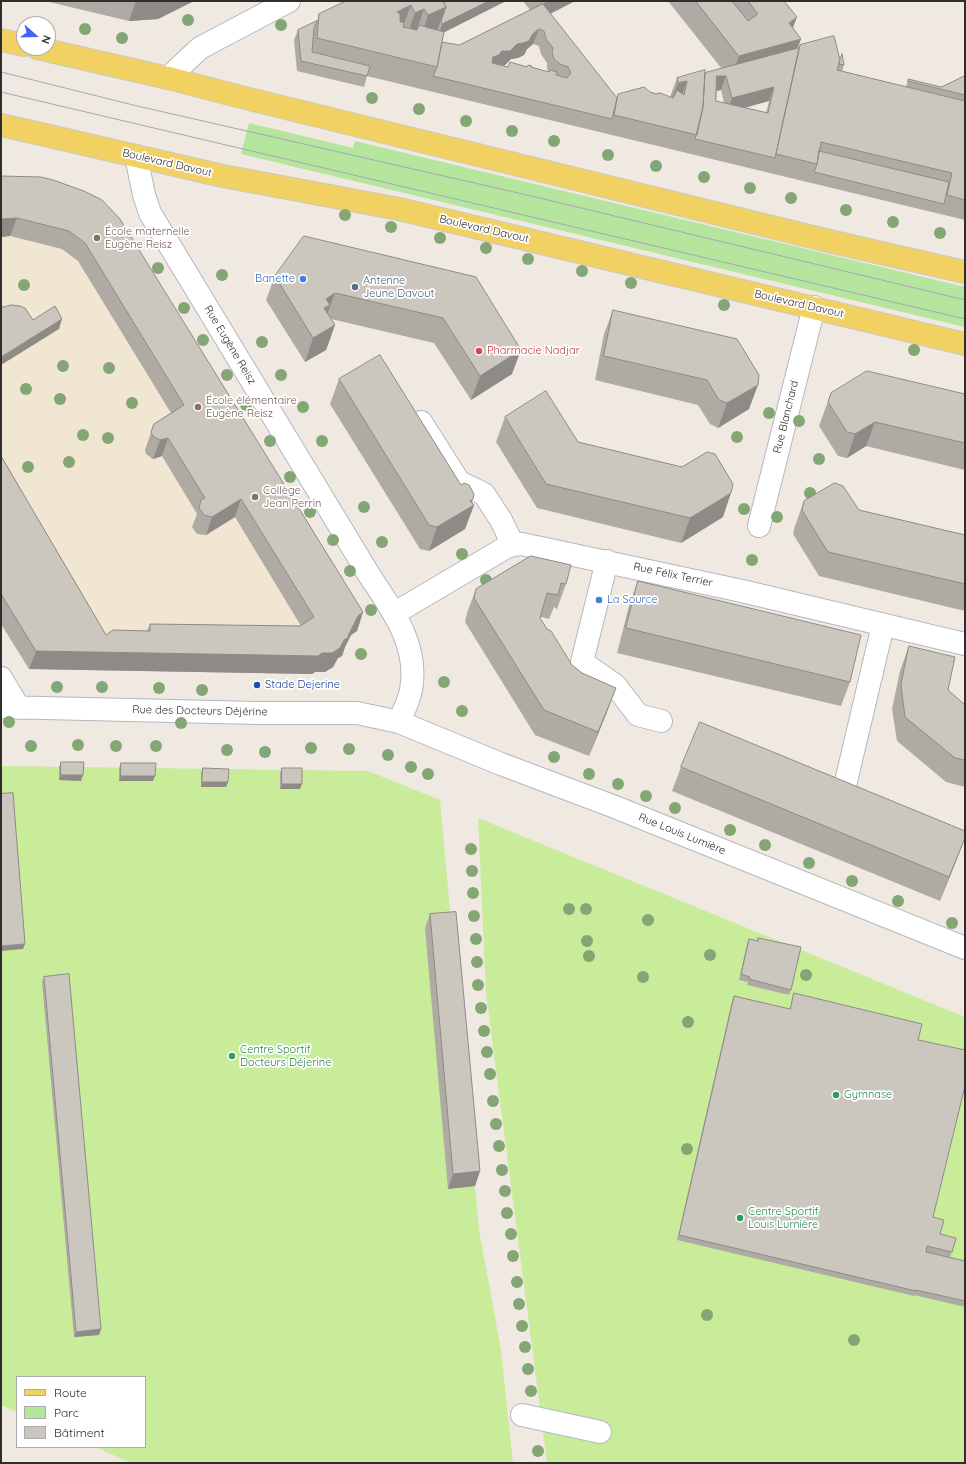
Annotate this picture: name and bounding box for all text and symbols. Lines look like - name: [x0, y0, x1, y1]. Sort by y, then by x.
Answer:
- north arrow: [16, 16, 56, 56]
- text: N: [38, 34, 54, 46]
- street label: Boulevard Davout: [121, 146, 213, 180]
- street label: Boulevard Davout: [438, 212, 530, 246]
- place label: École maternelle Eugène Reisz: [105, 225, 190, 251]
- marker: École maternelle Eugène Reisz: [92, 233, 102, 243]
- place label: Banette: [255, 272, 295, 286]
- marker: Banette: [298, 274, 308, 284]
- place label: Antenne Jeune Davout: [363, 274, 434, 300]
- marker: Antenne Jeune Davout: [350, 282, 360, 292]
- street label: Boulevard Davout: [753, 287, 845, 321]
- street label: Rue Eugène Reisz: [201, 303, 259, 387]
- place label: Pharmacie Nadjar: [487, 344, 580, 358]
- marker: Pharmacie Nadjar: [474, 346, 484, 356]
- street label: Rue Blanchard: [771, 379, 801, 455]
- place label: École élémentaire Eugène Reisz: [206, 394, 297, 420]
- marker: École élémentaire Eugène Reisz: [193, 402, 203, 412]
- place label: Collège Jean Perrin: [263, 484, 321, 510]
- marker: Collège Jean Perrin: [250, 492, 260, 502]
- street label: Rue Félix Terrier: [632, 560, 714, 590]
- place label: La Source: [607, 593, 658, 607]
- marker: La Source: [594, 595, 604, 605]
- place label: Stade Dejerine: [265, 678, 340, 692]
- marker: Stade Dejerine: [252, 680, 262, 690]
- street label: Rue des Docteurs Déjérine: [132, 703, 268, 719]
- street label: Rue Louis Lumière: [636, 810, 728, 858]
- place label: Centre Sportif Docteurs Déjerine: [240, 1043, 331, 1069]
- marker: Centre Sportif Docteurs Déjerine: [227, 1051, 237, 1061]
- place label: Gymnase: [844, 1088, 892, 1102]
- marker: Gymnase: [831, 1090, 841, 1100]
- place label: Centre Sportif Louis Lumière: [748, 1205, 818, 1231]
- marker: Centre Sportif Louis Lumière: [735, 1213, 745, 1223]
- legend: [16, 1376, 146, 1448]
- text: Route: [54, 1385, 87, 1400]
- text: Parc: [54, 1405, 79, 1420]
- text: Bâtiment: [54, 1425, 104, 1440]

